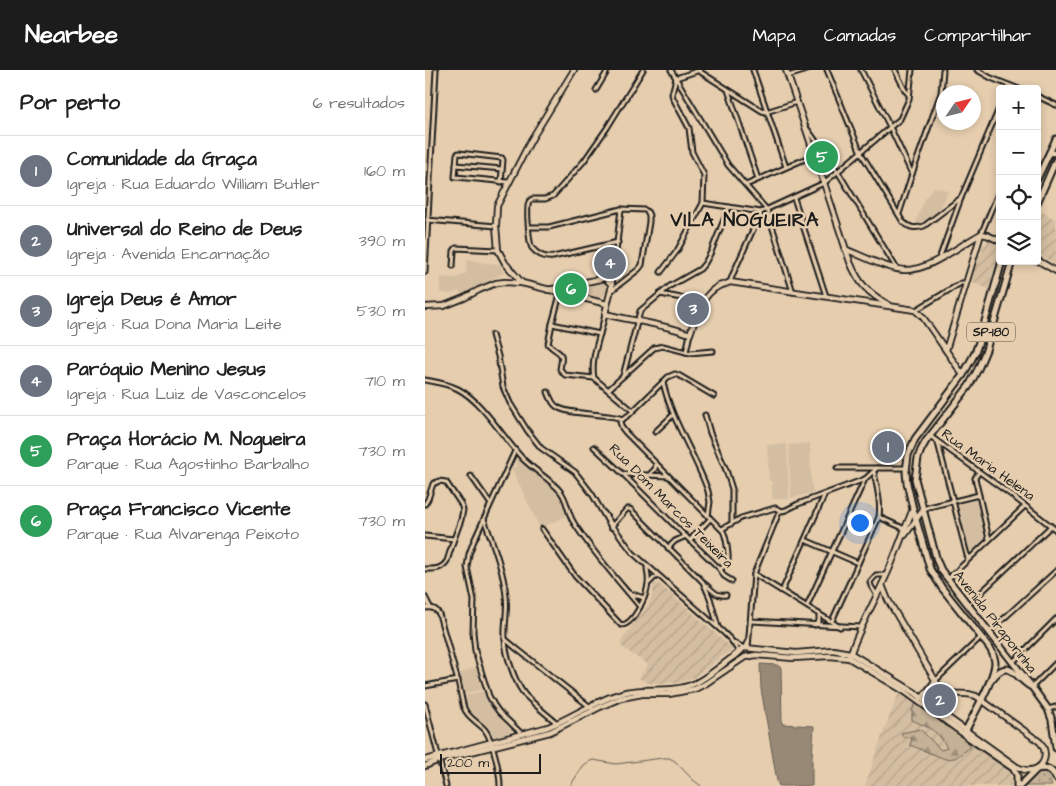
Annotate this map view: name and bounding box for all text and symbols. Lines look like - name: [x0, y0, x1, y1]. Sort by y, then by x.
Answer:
- text: Nearbee: [25, 18, 118, 52]
- text: Mapa: [752, 23, 796, 48]
- text: Camadas: [824, 23, 896, 48]
- text: Compartilhar: [924, 23, 1031, 48]
- north arrow: [936, 85, 981, 130]
- map controls: [996, 85, 1041, 265]
- button: +: [996, 85, 1041, 130]
- text: Por perto: [20, 88, 120, 117]
- text: 6 resultados: [313, 92, 405, 114]
- button: −: [996, 130, 1041, 175]
- pin: 5: [806, 138, 838, 176]
- text: Comunidade da Graça: [67, 146, 257, 173]
- text: 1: [35, 160, 37, 182]
- text: 160 m: [364, 160, 405, 182]
- text: Igreja · Rua Eduardo William Butler: [67, 173, 320, 195]
- button: locate: [996, 175, 1041, 220]
- district label: VILA NOGUEIRA: [669, 207, 820, 234]
- text: Universal do Reino de Deus: [67, 216, 302, 243]
- button: layers: [996, 220, 1041, 265]
- text: 2: [31, 230, 41, 252]
- text: 390 m: [359, 230, 405, 252]
- text: Igreja · Avenida Encarnação: [67, 243, 270, 265]
- pin: 4: [594, 244, 626, 282]
- pin: 6: [555, 270, 587, 308]
- text: Igreja Deus é Amor: [67, 286, 237, 313]
- pin: 3: [677, 290, 709, 328]
- text: 3: [32, 300, 40, 322]
- text: 530 m: [357, 300, 405, 322]
- text: Igreja · Rua Dona Maria Leite: [67, 313, 282, 335]
- road number: SP-180: [967, 322, 1015, 342]
- text: Paróquio Menino Jesus: [67, 356, 266, 383]
- text: 4: [31, 370, 41, 392]
- text: 710 m: [364, 370, 405, 392]
- text: Igreja · Rua Luiz de Vasconcelos: [67, 383, 306, 405]
- street label: Rua Maria Helena: [937, 424, 1039, 506]
- text: Praça Horácio M. Nogueira: [67, 426, 305, 453]
- pin: 1: [872, 428, 904, 466]
- street label: Rua Dom Marcos Teixeira: [604, 439, 738, 573]
- text: 5: [30, 440, 42, 462]
- text: 730 m: [358, 440, 405, 462]
- text: Parque · Rua Agostinho Barbalho: [67, 453, 309, 475]
- text: Praça Francisco Vicente: [67, 496, 291, 523]
- text: 6: [31, 510, 41, 532]
- text: 730 m: [358, 510, 405, 532]
- your location: [847, 510, 873, 536]
- text: Parque · Rua Alvarenga Peixoto: [67, 523, 299, 545]
- street label: Avenida Piraporinha: [949, 566, 1041, 678]
- pin: 2: [924, 681, 956, 719]
- scale bar: [440, 751, 541, 774]
- text: 200 m: [447, 753, 489, 773]

